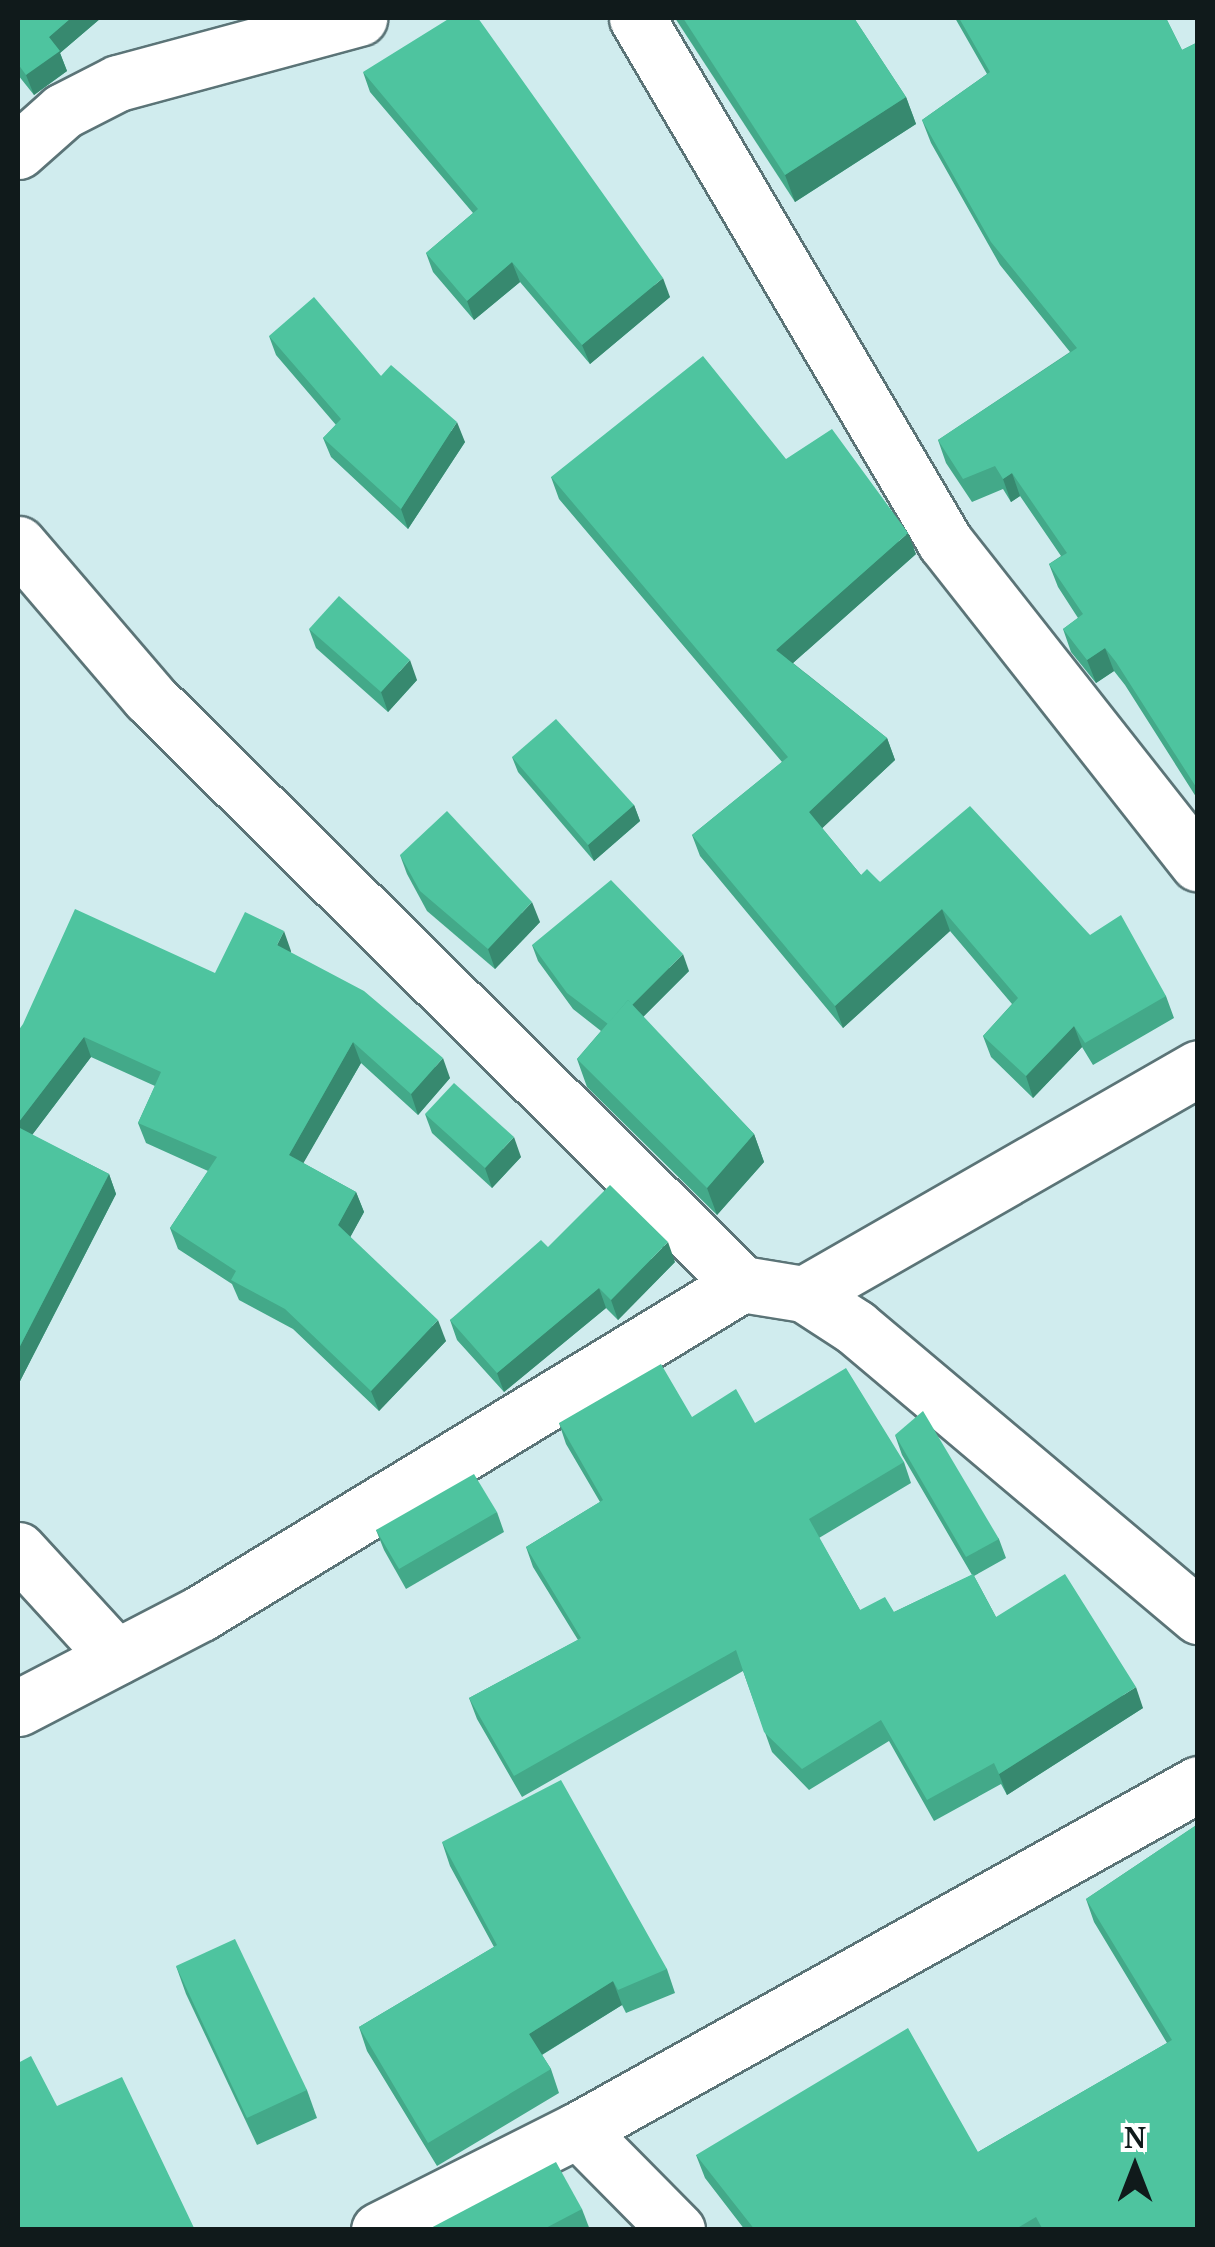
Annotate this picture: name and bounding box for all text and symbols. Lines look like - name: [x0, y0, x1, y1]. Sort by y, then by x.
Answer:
- north arrow: [1085, 2117, 1185, 2217]
- text: N: [1124, 2118, 1146, 2156]

